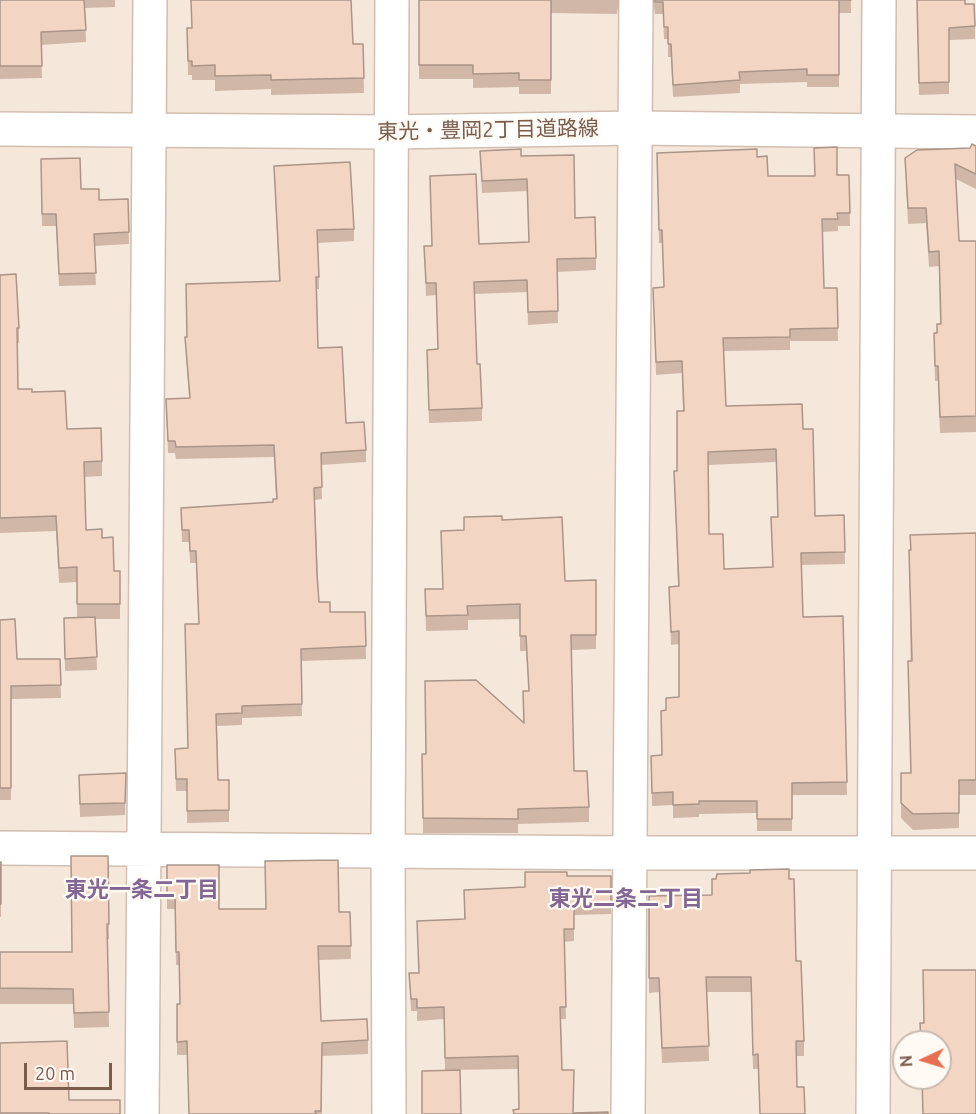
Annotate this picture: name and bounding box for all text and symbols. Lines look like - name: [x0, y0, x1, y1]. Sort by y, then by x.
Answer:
- street label: 東光・豊岡2丁目道路線: [377, 115, 599, 145]
- district label: 東光一条二丁目: [65, 877, 219, 903]
- district label: 東光二条二丁目: [549, 886, 703, 912]
- north arrow: [892, 1030, 952, 1090]
- scale bar: [27, 1051, 116, 1089]
- text: N: [897, 1055, 915, 1068]
- text: 20 m: [35, 1063, 75, 1083]

